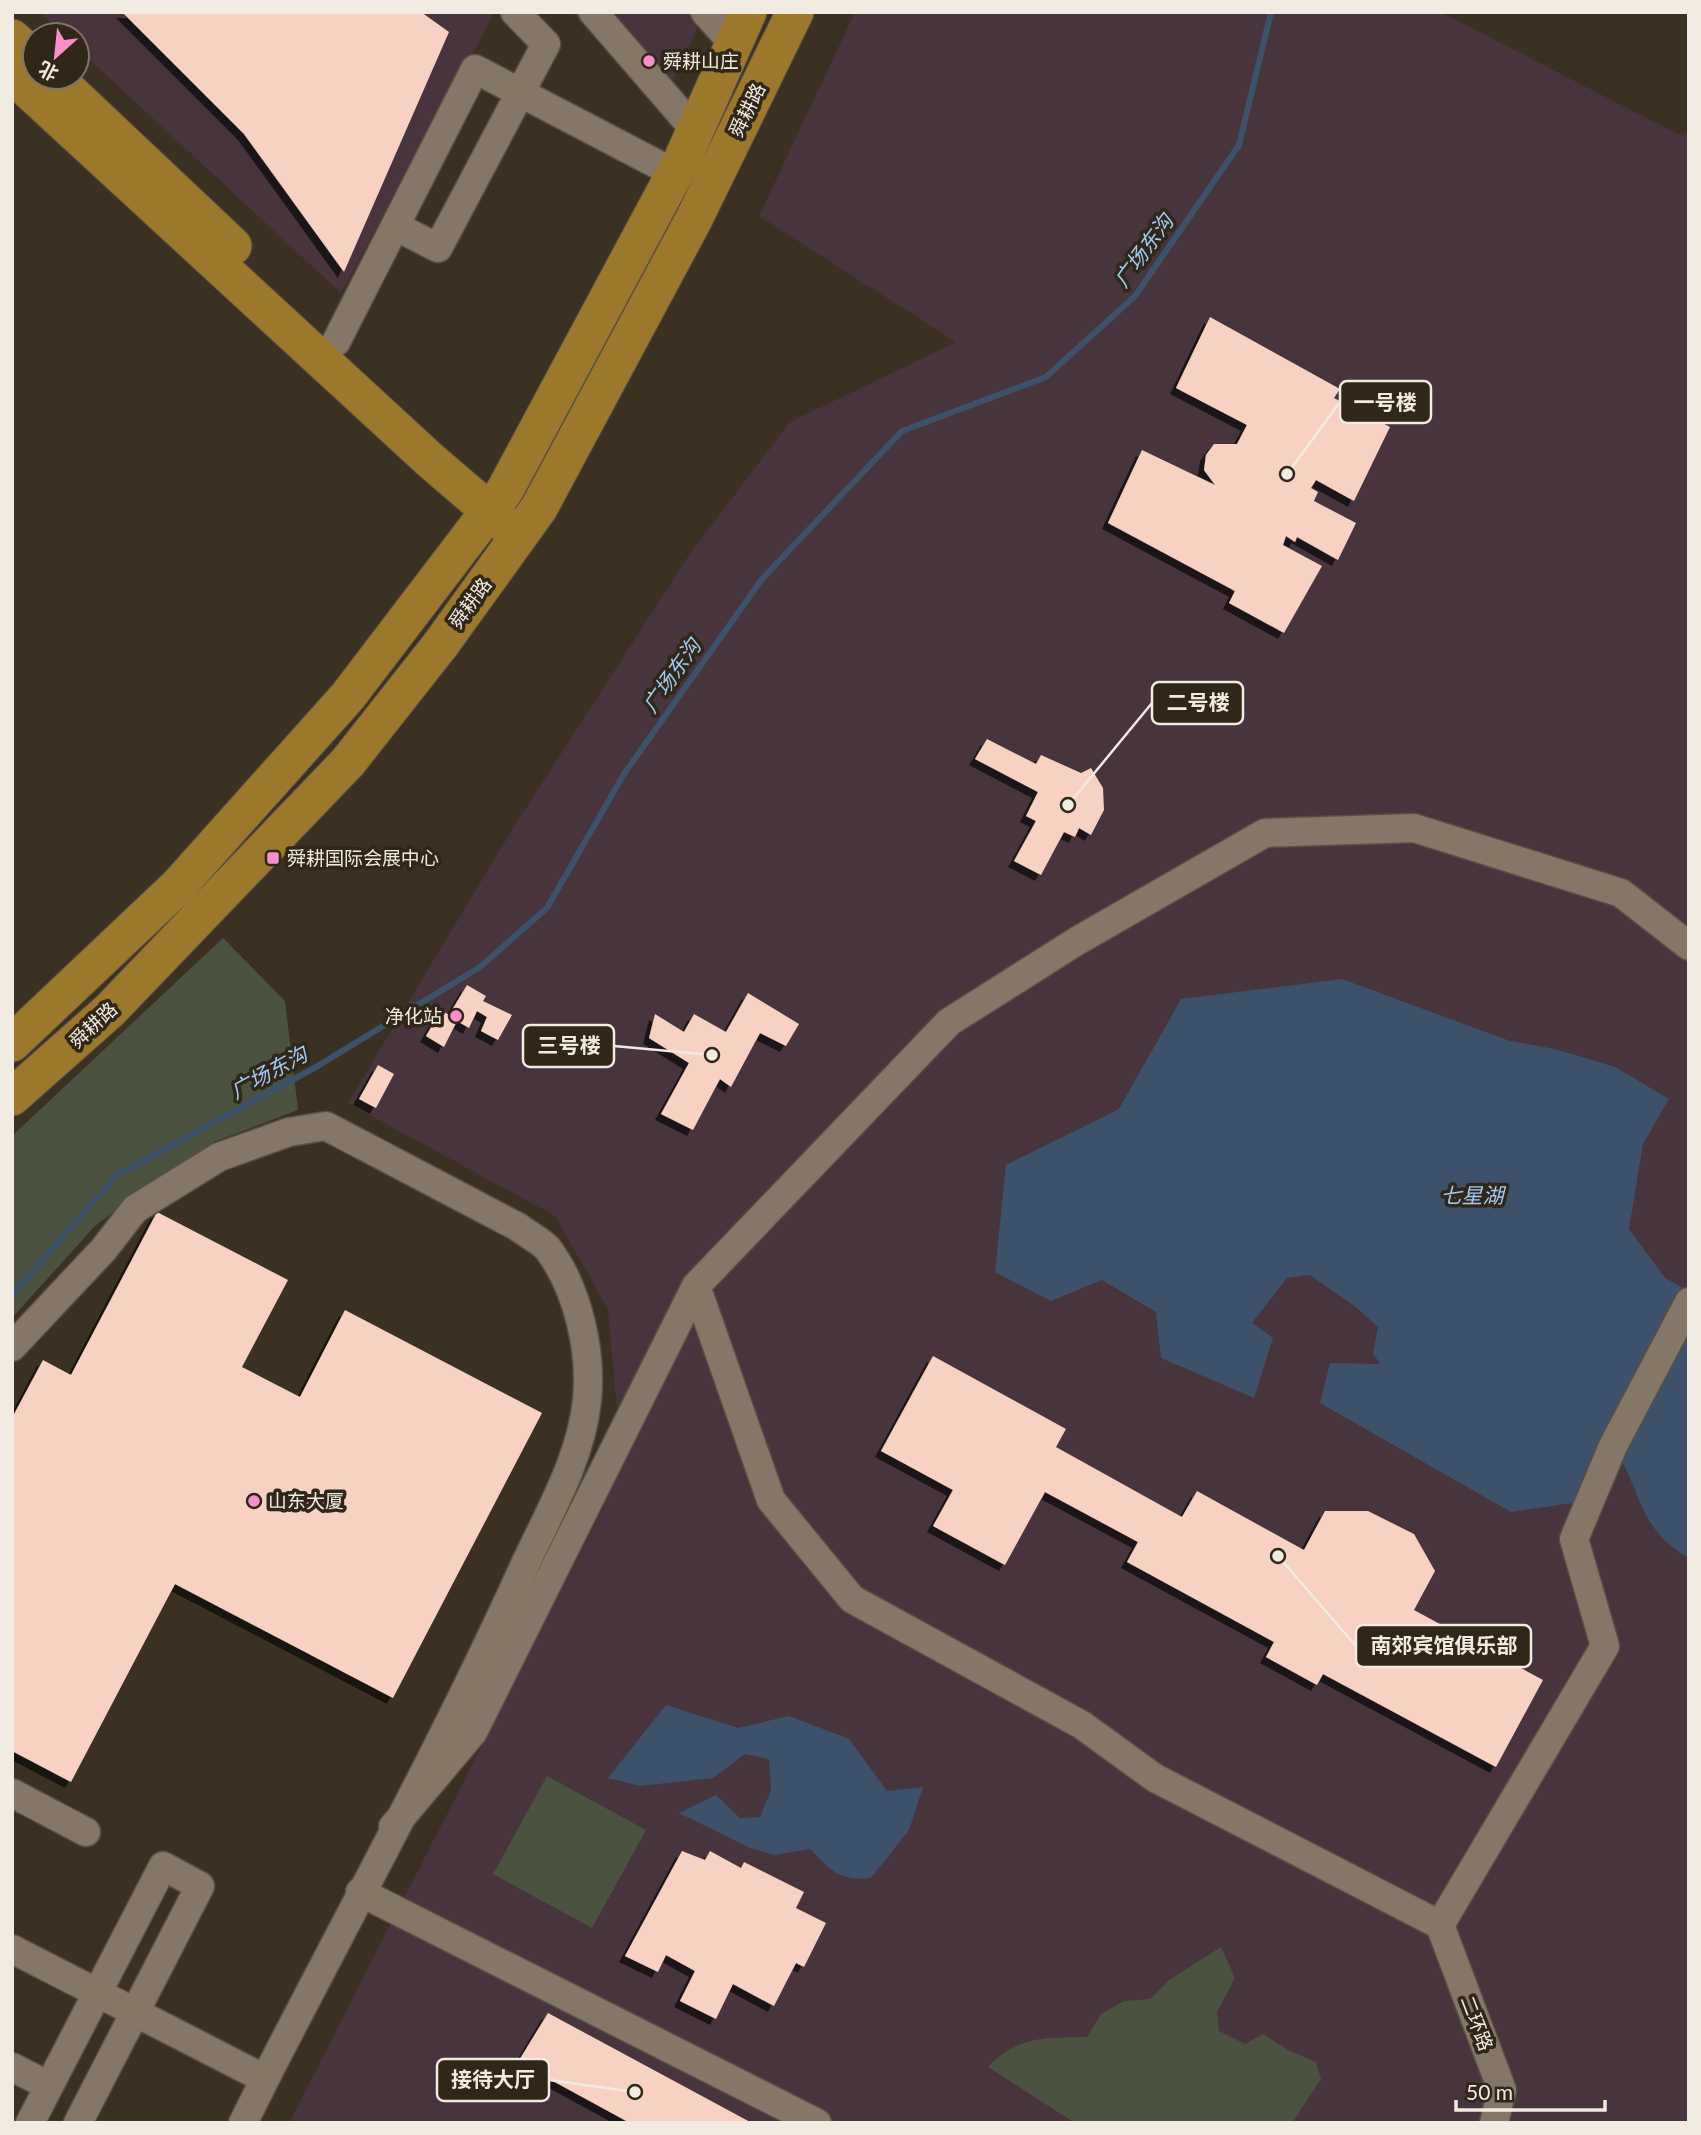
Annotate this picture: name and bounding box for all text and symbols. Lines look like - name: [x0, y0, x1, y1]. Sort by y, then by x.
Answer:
- north arrow: [21, 21, 91, 91]
- place label: 舜耕山庄: [663, 49, 739, 72]
- marker: 舜耕山庄: [641, 53, 657, 69]
- text: 北: [34, 57, 62, 86]
- street label: 舜耕路: [724, 79, 769, 140]
- water label: 广场东沟: [1108, 207, 1179, 291]
- callout: 一号楼: [1340, 381, 1431, 423]
- text: 一号楼: [1354, 389, 1417, 414]
- street label: 舜耕路: [444, 573, 496, 633]
- water label: 广场东沟: [636, 632, 706, 717]
- callout: 二号楼: [1152, 682, 1243, 724]
- text: 二号楼: [1167, 689, 1230, 714]
- place label: 舜耕国际会展中心: [287, 846, 439, 869]
- marker: 舜耕国际会展中心: [265, 850, 281, 866]
- street label: 舜耕路: [64, 997, 121, 1052]
- place label: 净化站: [385, 1004, 442, 1027]
- marker: 净化站: [448, 1008, 464, 1024]
- callout: 三号楼: [523, 1025, 614, 1067]
- text: 三号楼: [538, 1032, 601, 1057]
- water label: 广场东沟: [225, 1039, 313, 1103]
- water label: 七星湖: [1441, 1182, 1506, 1207]
- place label: 山东大厦: [268, 1489, 344, 1512]
- marker: 山东大厦: [246, 1493, 262, 1509]
- callout: 南郊宾馆俱乐部: [1356, 1625, 1531, 1667]
- text: 南郊宾馆俱乐部: [1371, 1632, 1518, 1657]
- street label: 二环路: [1457, 1992, 1498, 2054]
- callout: 接待大厅: [437, 2059, 549, 2101]
- text: 接待大厅: [451, 2066, 535, 2091]
- scale bar: [1456, 2068, 1605, 2112]
- text: 50 m: [1466, 2079, 1513, 2104]

